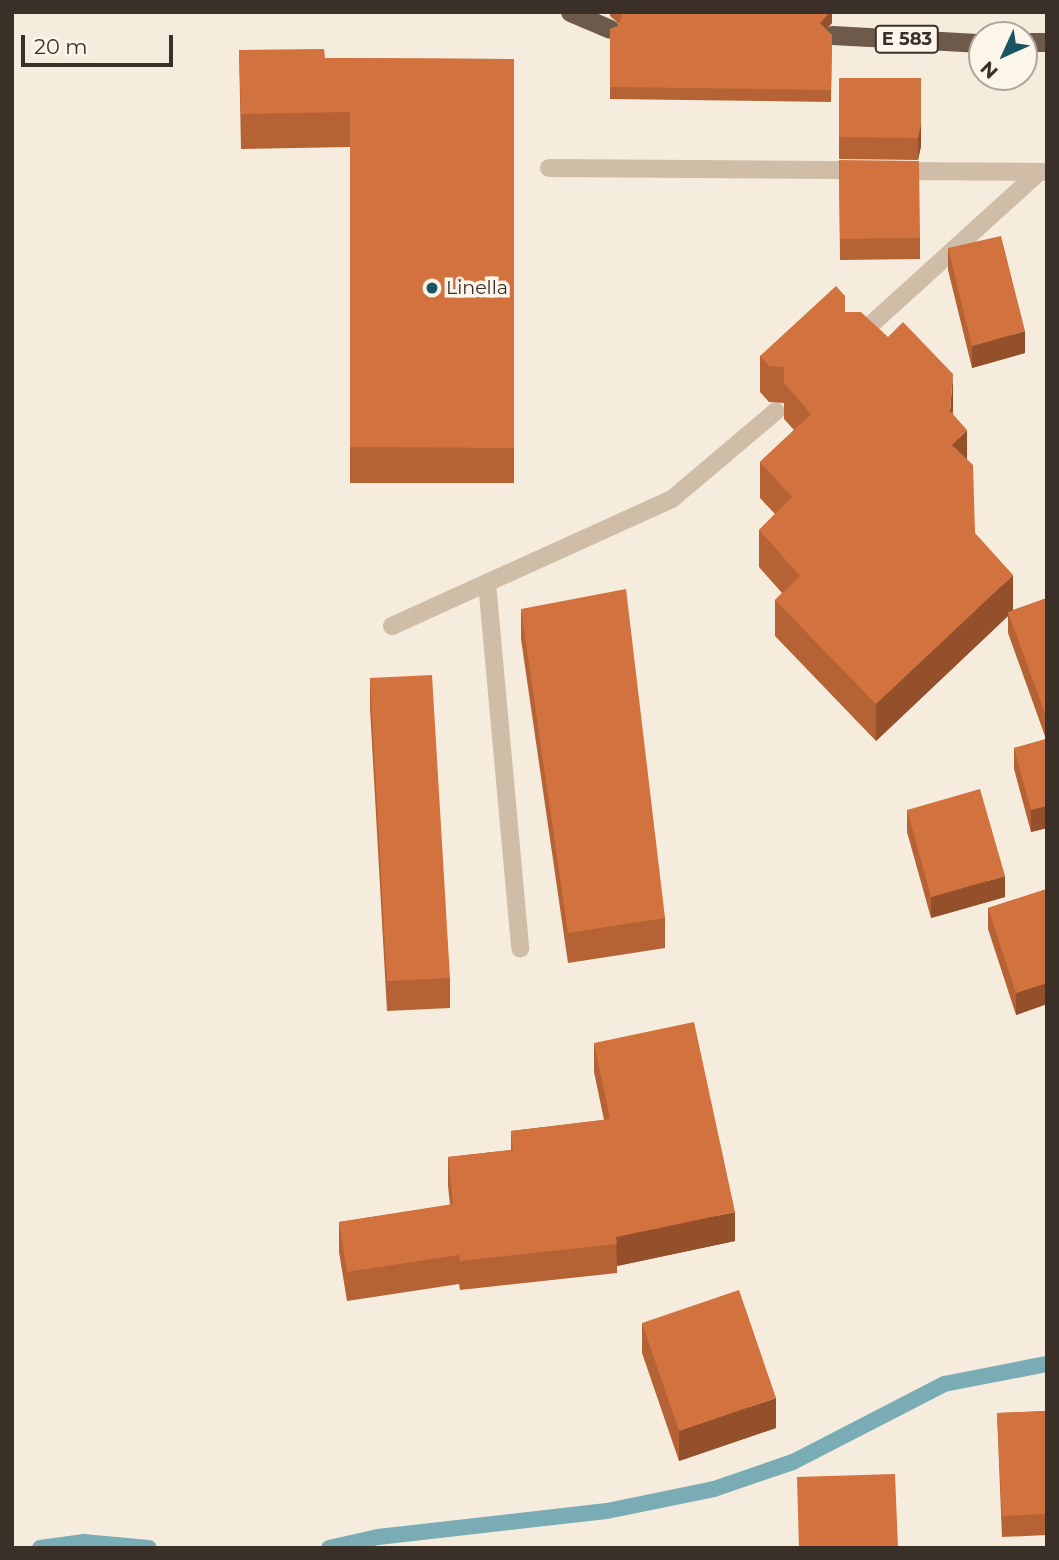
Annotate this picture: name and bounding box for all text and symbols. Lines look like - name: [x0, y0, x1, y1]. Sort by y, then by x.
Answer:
- scale bar: [24, 21, 177, 65]
- north arrow: [968, 21, 1038, 91]
- road number: E 583: [874, 24, 940, 54]
- text: 20 m: [34, 34, 88, 59]
- text: N: [976, 56, 1003, 83]
- place label: Linella: [446, 277, 508, 299]
- marker: Linella: [424, 280, 440, 296]

